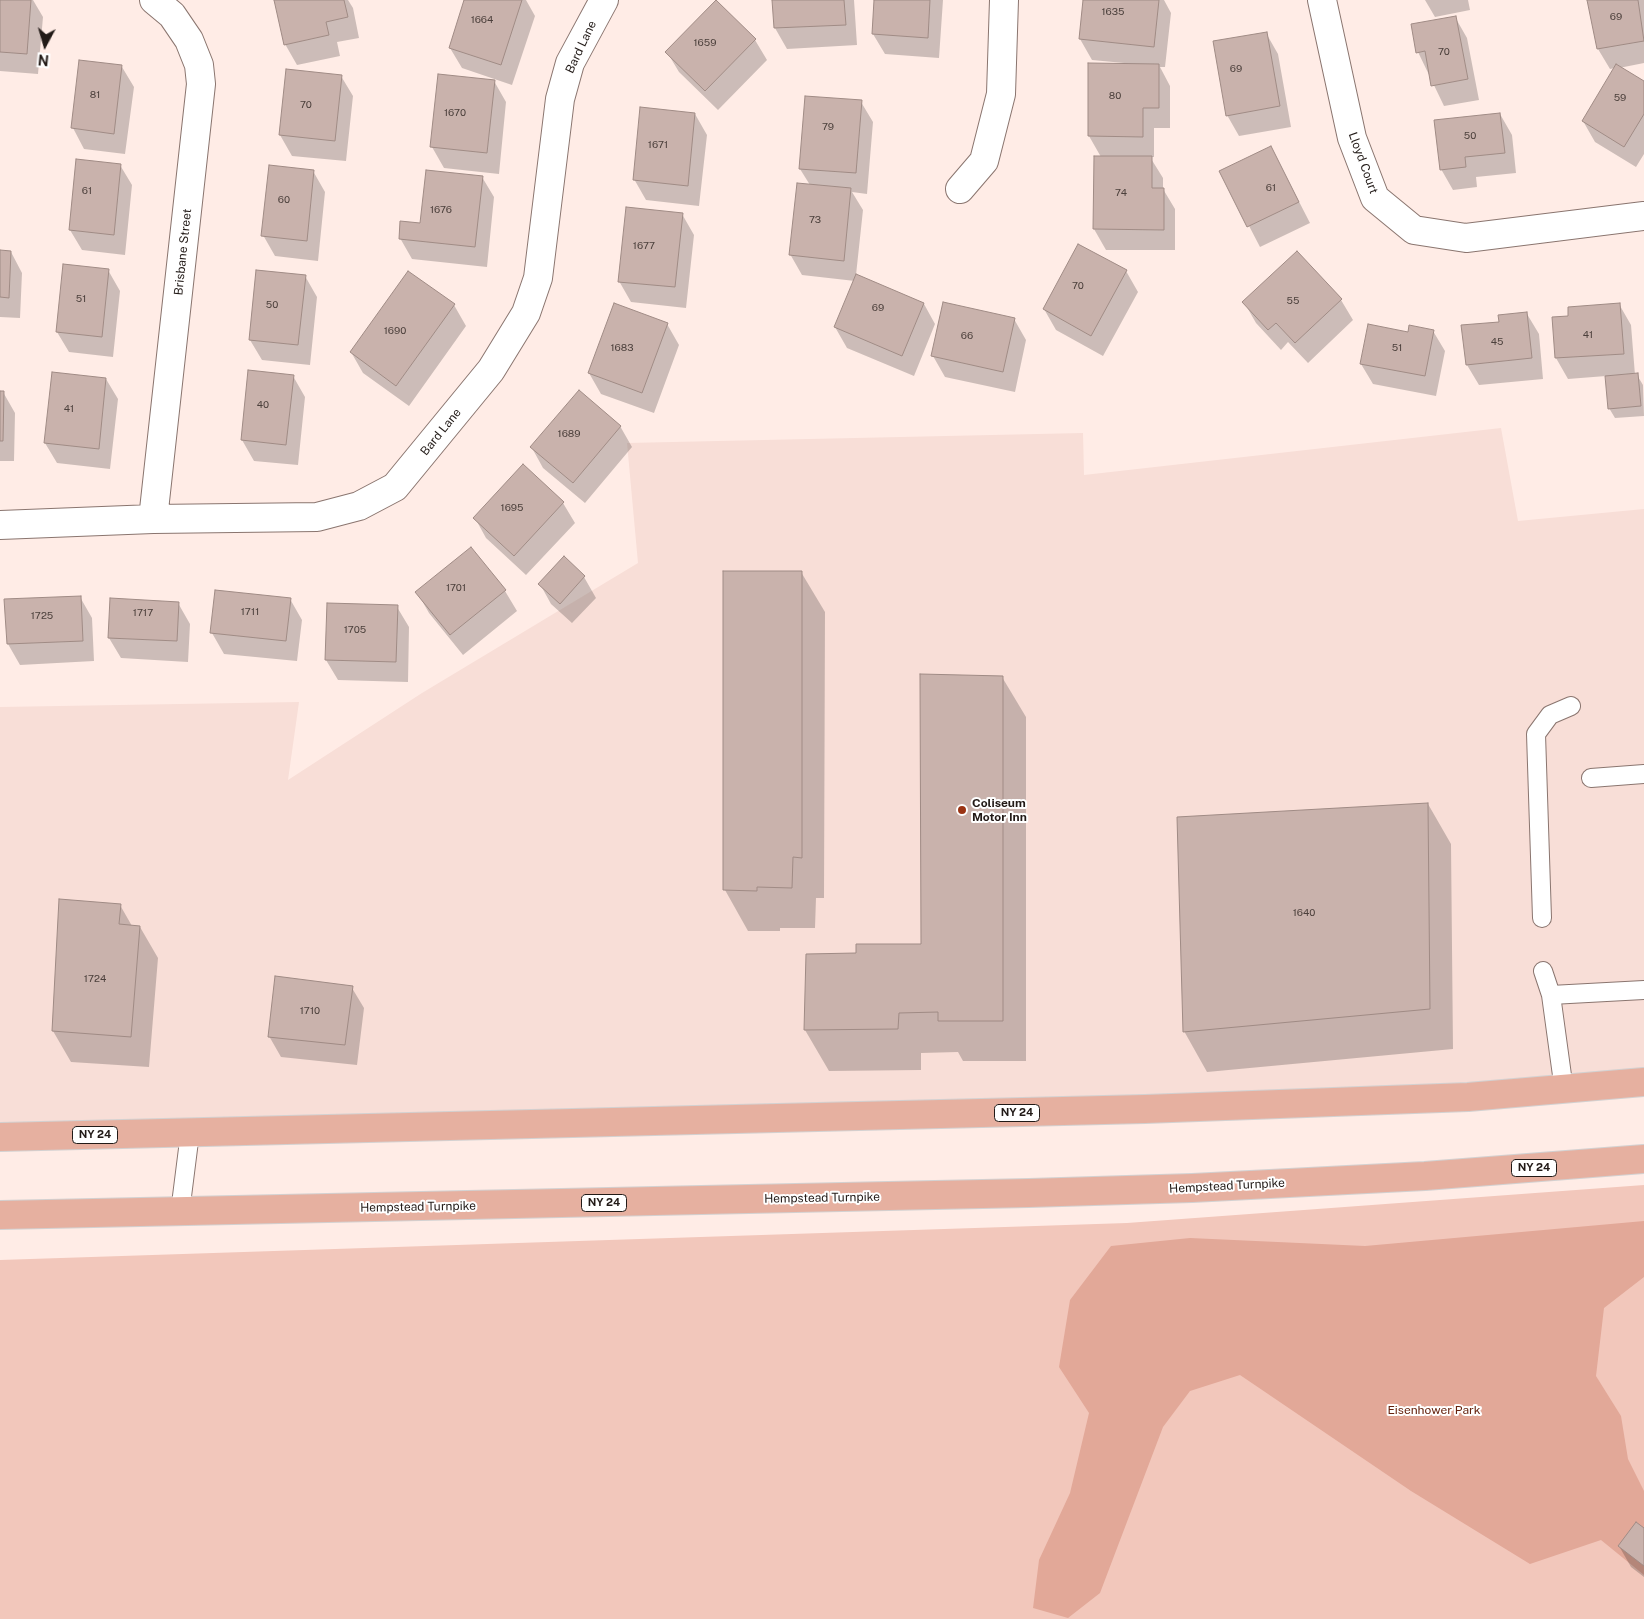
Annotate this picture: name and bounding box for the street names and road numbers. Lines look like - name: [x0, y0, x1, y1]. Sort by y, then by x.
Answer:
- street label: Bard Lane: [563, 18, 599, 76]
- street label: Lloyd Court: [1345, 130, 1381, 196]
- street label: Brisbane Street: [171, 208, 195, 296]
- street label: Bard Lane: [418, 406, 464, 458]
- road number: NY 24: [994, 1104, 1040, 1122]
- road number: NY 24: [72, 1126, 118, 1144]
- road number: NY 24: [1512, 1160, 1556, 1176]
- street label: Hempstead Turnpike: [1169, 1176, 1285, 1196]
- street label: Hempstead Turnpike: [764, 1190, 880, 1206]
- road number: NY 24: [582, 1194, 626, 1212]
- street label: Hempstead Turnpike: [360, 1199, 476, 1215]

